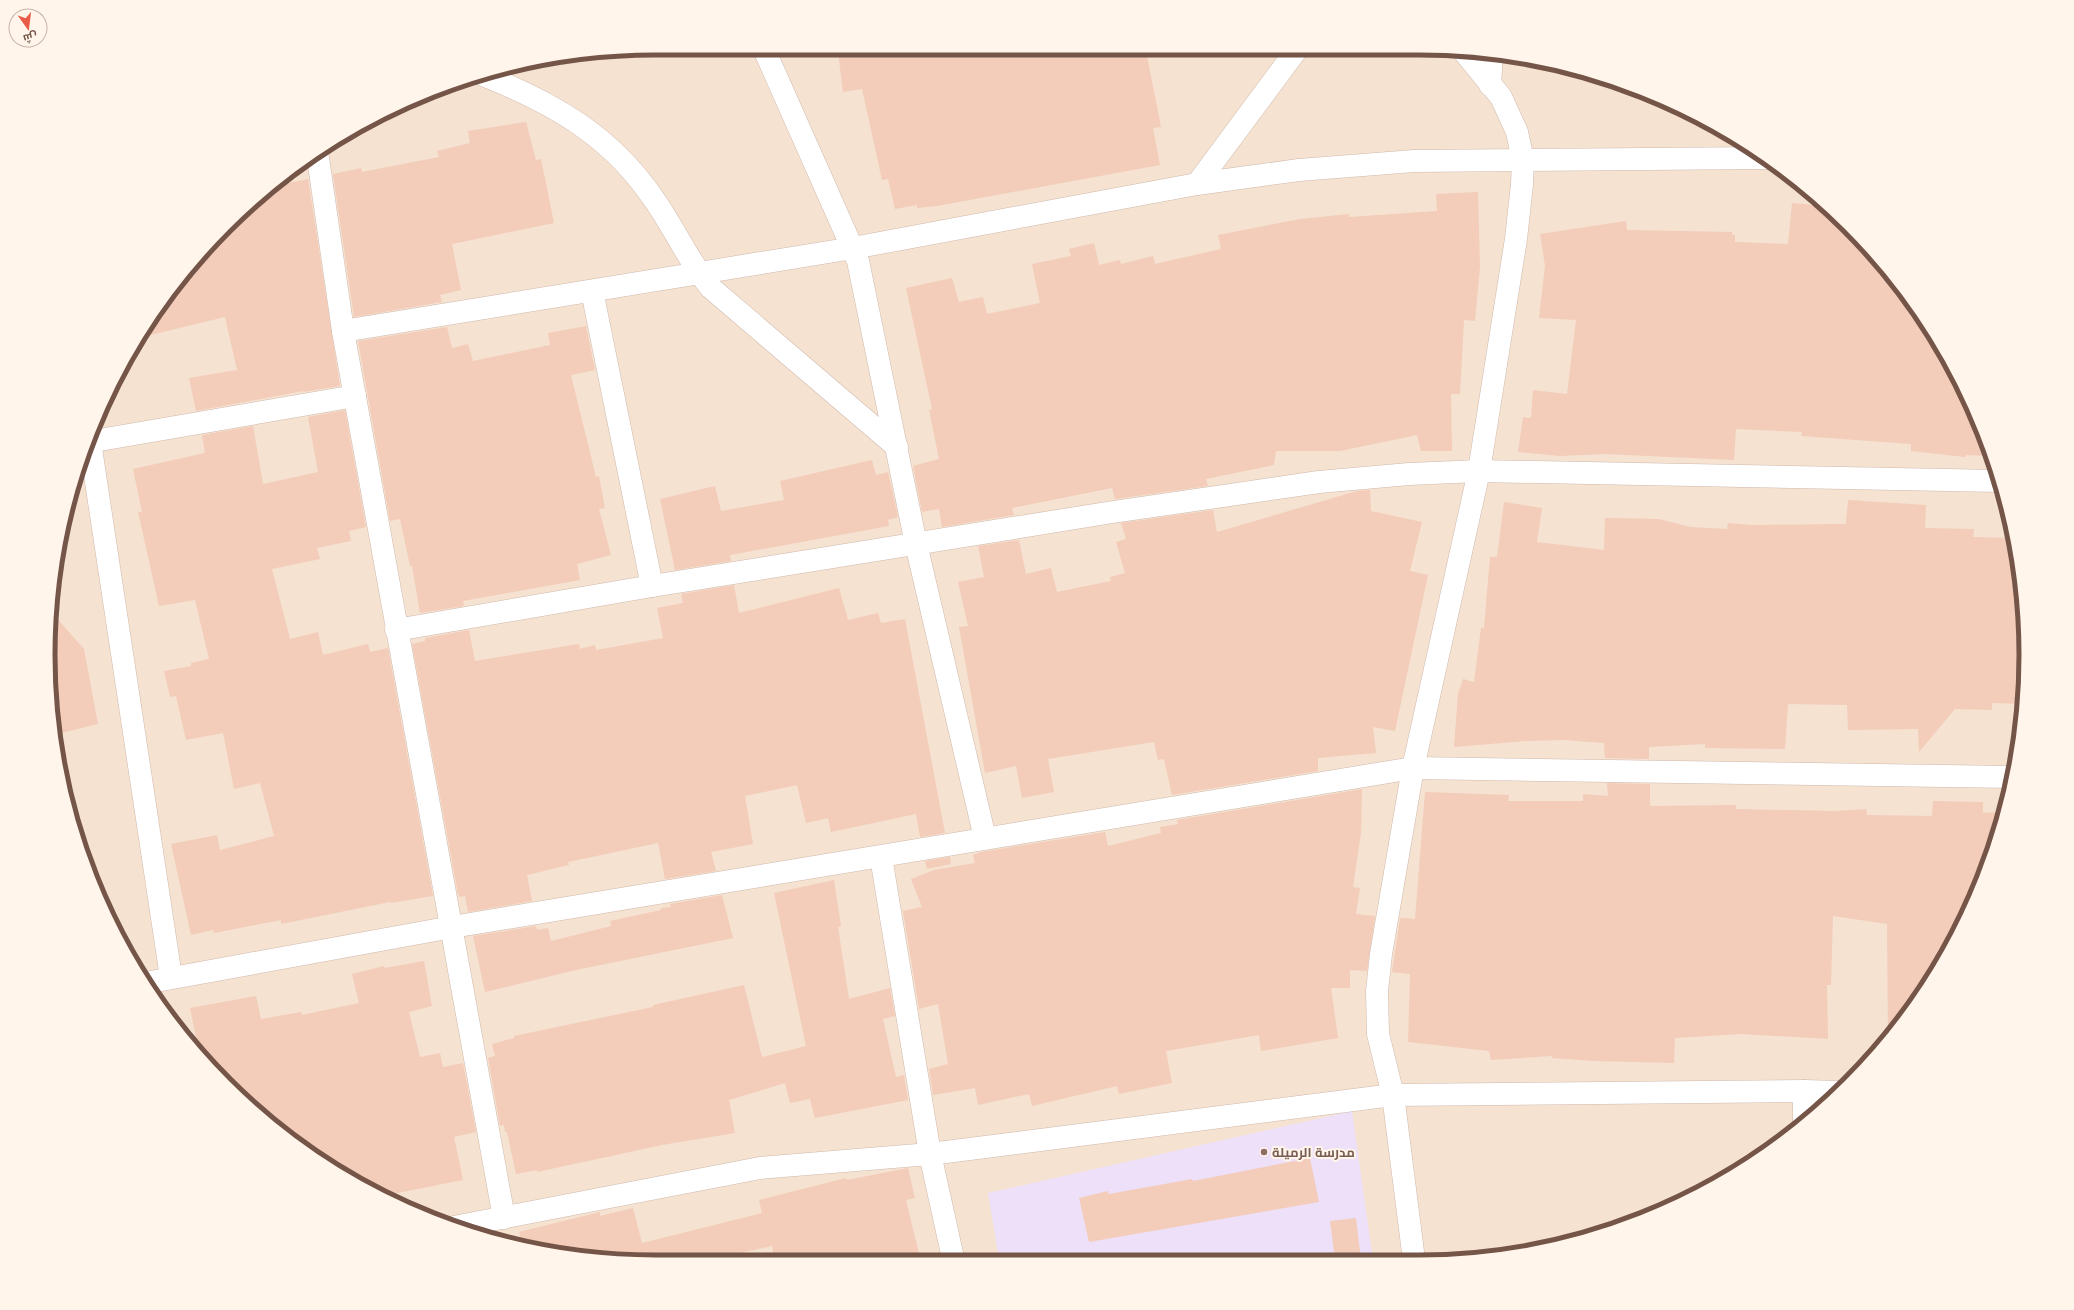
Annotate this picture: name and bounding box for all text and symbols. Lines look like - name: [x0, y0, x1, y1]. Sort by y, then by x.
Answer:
- north arrow: [8, 8, 48, 48]
- text: ش: [22, 29, 39, 45]
- place label: مدرسة الرميلة: [1272, 1145, 1355, 1161]
- marker: مدرسة الرميلة: [1259, 1147, 1269, 1157]

